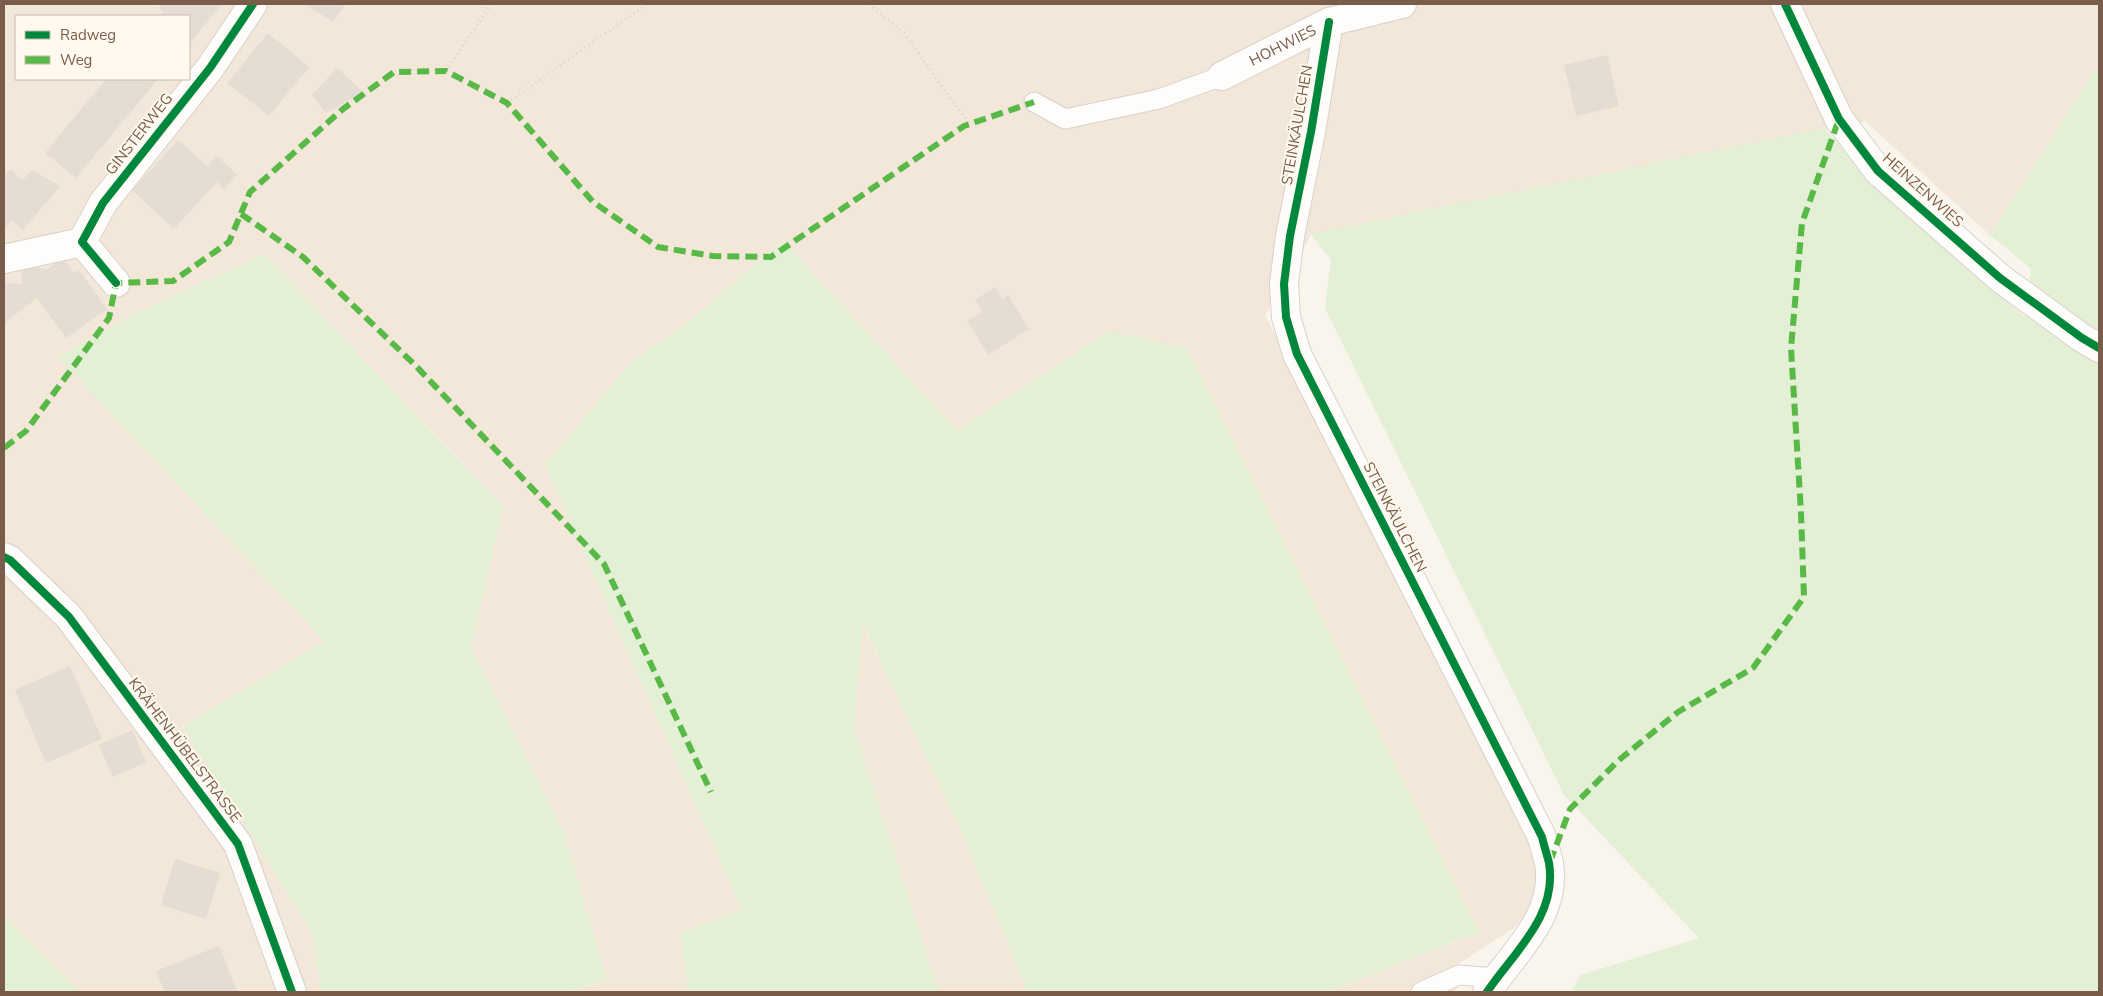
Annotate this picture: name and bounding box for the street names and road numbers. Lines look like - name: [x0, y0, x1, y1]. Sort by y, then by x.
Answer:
- street label: HOHWIES: [1246, 20, 1320, 71]
- street label: STEINKÄULCHEN: [1277, 63, 1317, 187]
- street label: GINSTERWEG: [101, 89, 177, 179]
- street label: HEINZENWIES: [1878, 148, 1968, 232]
- street label: STEINKÄULCHEN: [1359, 458, 1431, 576]
- street label: KRÄHENHÜBELSTRASSE: [124, 674, 246, 826]

